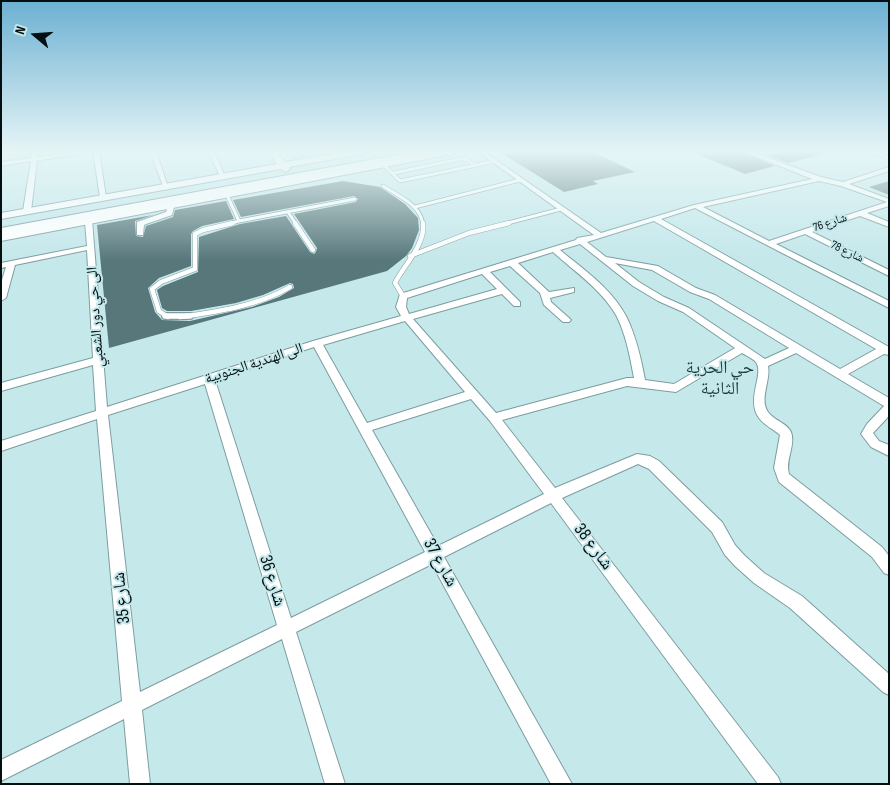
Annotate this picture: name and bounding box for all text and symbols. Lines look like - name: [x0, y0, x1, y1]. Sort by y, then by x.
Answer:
- north arrow: [10, 10, 60, 60]
- text: N: [11, 24, 29, 36]
- street label: شارع 76: [811, 211, 849, 235]
- street label: شارع 78: [828, 238, 866, 266]
- street label: الى حي دور الشعبي: [84, 266, 108, 368]
- street label: الى الهندية الجنوبية: [203, 340, 305, 388]
- district label: حي الحرية الثانية: [686, 357, 754, 399]
- street label: شارع 38: [569, 520, 617, 574]
- street label: شارع 37: [418, 535, 462, 591]
- street label: شارع 36: [254, 553, 290, 609]
- street label: شارع 35: [109, 571, 135, 625]

